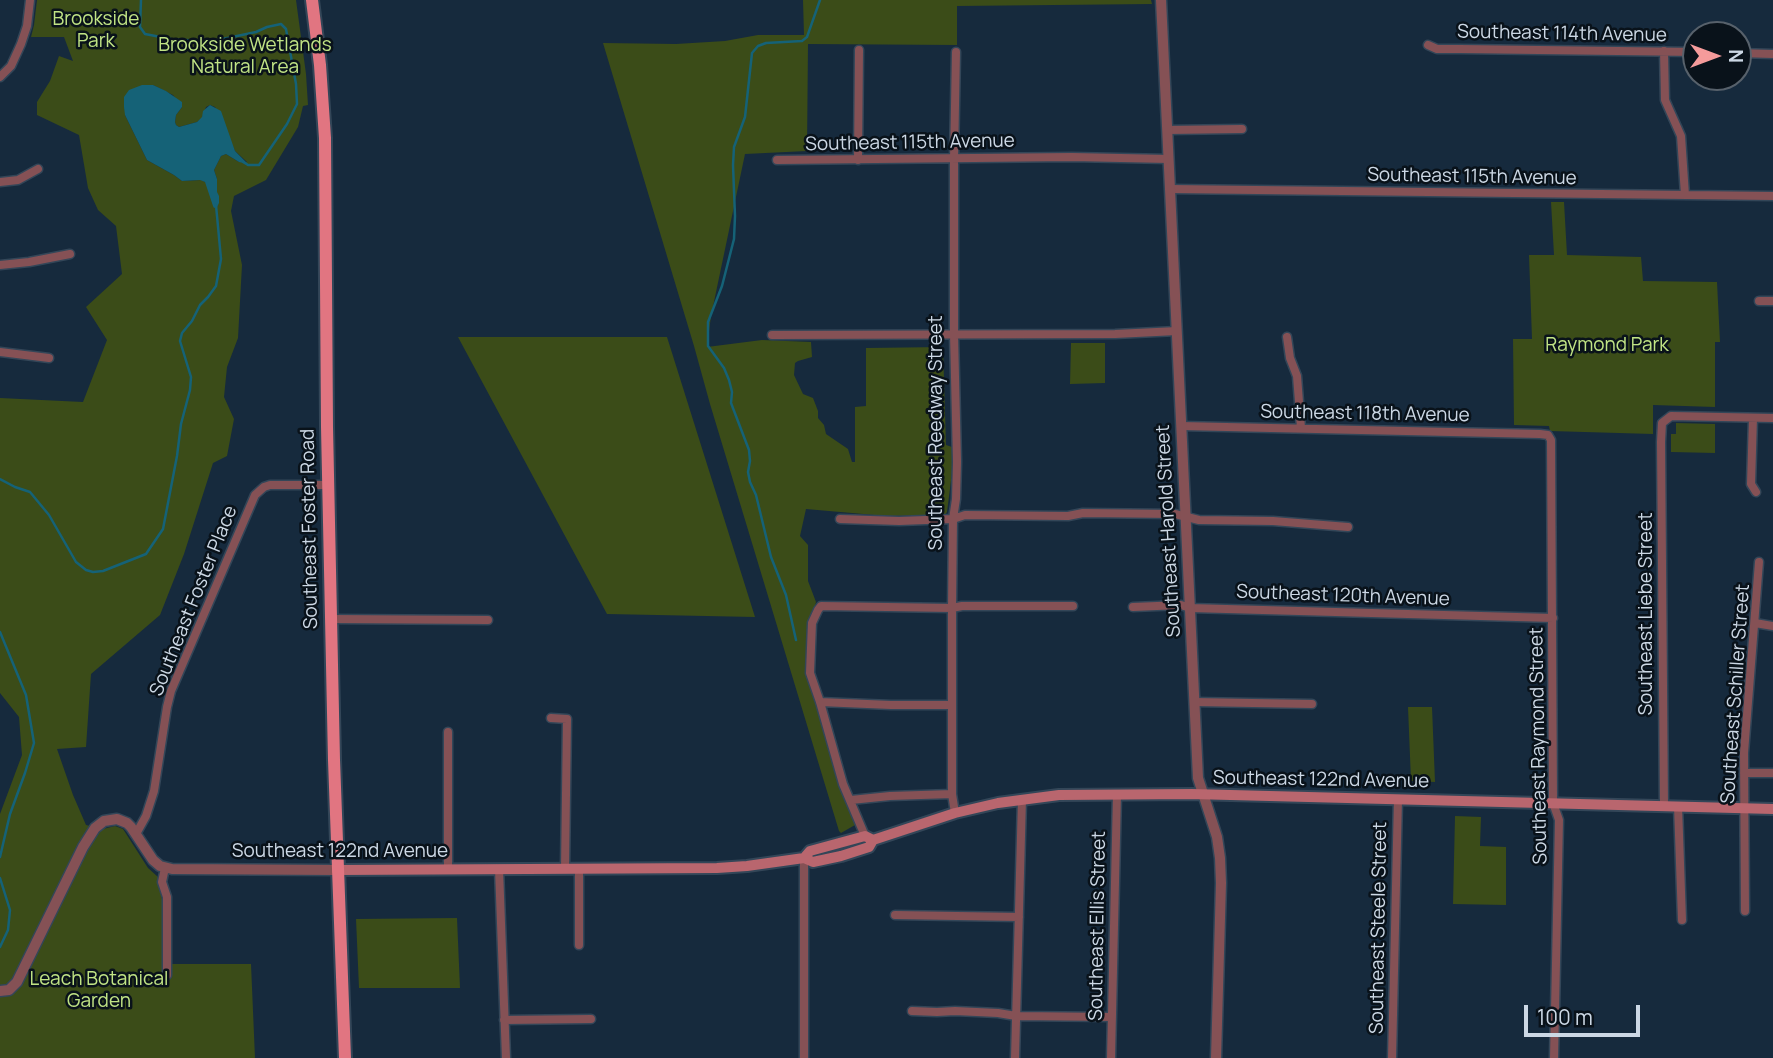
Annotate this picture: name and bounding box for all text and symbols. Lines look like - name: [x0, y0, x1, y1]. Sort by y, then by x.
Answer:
- park label: Brookside Park: [53, 9, 139, 53]
- street label: Southeast 114th Avenue: [1457, 21, 1667, 47]
- north arrow: [1682, 21, 1752, 91]
- park label: Brookside Wetlands Natural Area: [158, 35, 332, 79]
- text: N: [1723, 49, 1749, 63]
- street label: Southeast 115th Avenue: [805, 130, 1015, 156]
- street label: Southeast 115th Avenue: [1367, 164, 1577, 190]
- street label: Southeast Reedway Street: [926, 315, 948, 551]
- park label: Raymond Park: [1545, 335, 1669, 357]
- street label: Southeast 118th Avenue: [1260, 401, 1470, 427]
- street label: Southeast Harold Street: [1152, 424, 1186, 638]
- street label: Southeast Foster Road: [297, 429, 323, 629]
- street label: Southeast Foster Place: [145, 503, 243, 699]
- street label: Southeast Liebe Street: [1636, 512, 1658, 716]
- street label: Southeast 120th Avenue: [1236, 581, 1450, 611]
- street label: Southeast Schiller Street: [1717, 583, 1755, 805]
- street label: Southeast Raymond Street: [1526, 627, 1552, 865]
- street label: Southeast 122nd Avenue: [1213, 767, 1429, 793]
- street label: Southeast Steele Street: [1366, 822, 1392, 1034]
- street label: Southeast Ellis Street: [1085, 831, 1111, 1021]
- street label: Southeast 122nd Avenue: [232, 841, 448, 863]
- park label: Leach Botanical Garden: [30, 969, 168, 1013]
- scale bar: [1528, 992, 1644, 1036]
- text: 100 m: [1537, 1003, 1593, 1031]

